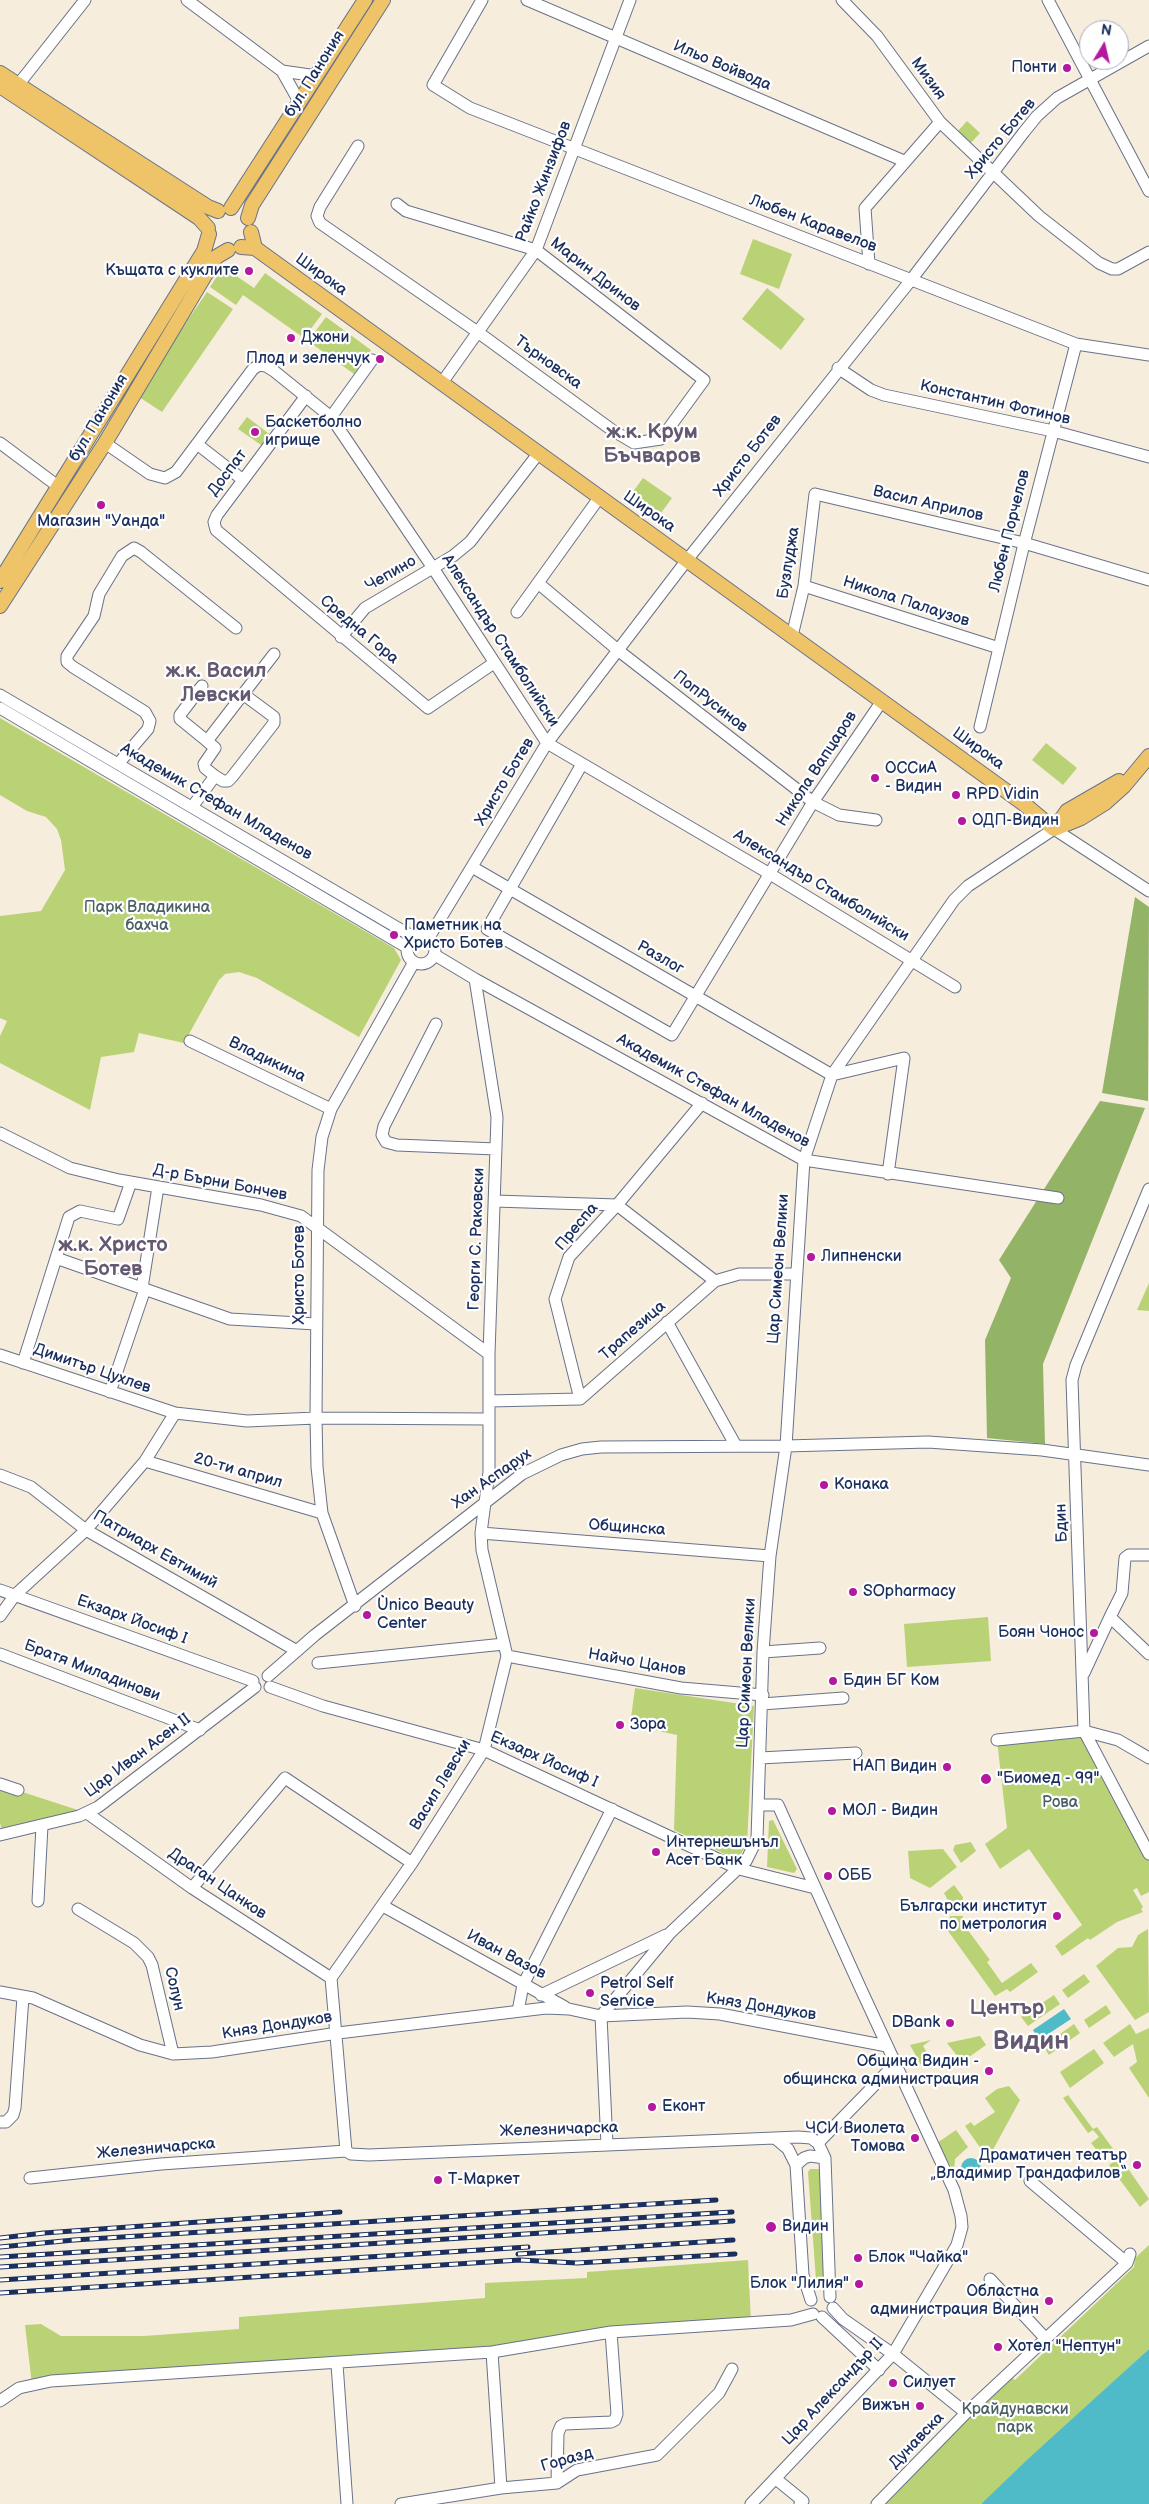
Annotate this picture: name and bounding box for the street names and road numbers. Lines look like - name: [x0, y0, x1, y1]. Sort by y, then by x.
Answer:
- street label: бул. Панония: [281, 27, 349, 121]
- street label: Ильо Войвода: [670, 37, 774, 95]
- street label: Мизия: [906, 54, 950, 104]
- street label: Христо Ботев: [962, 95, 1040, 183]
- street label: Райко Жинзифов: [512, 119, 576, 245]
- street label: Любен Каравелов: [747, 191, 879, 257]
- street label: Марин Дринов: [546, 234, 644, 316]
- street label: Широка: [291, 250, 351, 300]
- street label: Търновска: [511, 332, 585, 394]
- street label: бул. Панония: [65, 371, 133, 465]
- street label: Константин Фотинов: [918, 376, 1072, 430]
- street label: Христо Ботев: [710, 411, 786, 501]
- street label: Доспат: [204, 446, 252, 500]
- street label: Любен Порчелов: [986, 468, 1034, 594]
- street label: Васил Априлов: [871, 482, 985, 526]
- street label: Широка: [619, 487, 679, 537]
- street label: Бузлуджа: [774, 526, 804, 600]
- street label: Александър Стамболийски: [437, 551, 563, 731]
- street label: Чепино: [362, 552, 420, 596]
- street label: Никола Палаузов: [840, 572, 972, 632]
- street label: Средна Гора: [316, 591, 402, 669]
- street label: ПопРусинов: [669, 667, 751, 737]
- street label: Никола Вапцаров: [773, 708, 861, 830]
- street label: Широка: [948, 724, 1008, 774]
- street label: Христо Ботев: [471, 735, 539, 829]
- street label: Академик Стефан Младенов: [117, 739, 315, 865]
- street label: Александър Стамболийски: [730, 826, 912, 946]
- street label: Разлог: [633, 937, 687, 979]
- street label: Академик Стефан Младенов: [613, 1030, 813, 1152]
- street label: Владикина: [225, 1033, 309, 1087]
- street label: Д-р Бърни Бончев: [151, 1161, 289, 1205]
- street label: Георги С. Раковски: [465, 1167, 489, 1311]
- street label: Цар Симеон Велики: [764, 1193, 794, 1345]
- street label: Преспа: [551, 1199, 603, 1255]
- street label: Христо Ботев: [290, 1225, 310, 1325]
- street label: Трапезица: [596, 1297, 670, 1365]
- street label: Димитър Цухлев: [31, 1340, 153, 1398]
- street label: Хан Аспарух: [449, 1445, 535, 1513]
- street label: 20-ти април: [192, 1449, 284, 1493]
- street label: Бдин: [1052, 1503, 1072, 1543]
- street label: Патриарх Евтимий: [89, 1507, 221, 1593]
- street label: Общинска: [588, 1516, 666, 1540]
- street label: Екзарх Йосиф I: [74, 1591, 190, 1649]
- street label: Цар Симеон Велики: [733, 1597, 761, 1749]
- street label: Братя Миладинови: [21, 1636, 163, 1706]
- street label: Найчо Цанов: [587, 1645, 687, 1681]
- street label: Цар Иван Асен II: [81, 1710, 195, 1802]
- street label: Екзарх Йосиф I: [487, 1728, 601, 1792]
- street label: Васил Левски: [406, 1736, 476, 1834]
- street label: Драган Цанков: [164, 1844, 270, 1924]
- street label: Иван Вазов: [463, 1926, 549, 1984]
- street label: Солун: [160, 1965, 188, 2013]
- street label: Княз Дондуков: [705, 1989, 817, 2025]
- street label: Княз Дондуков: [221, 2008, 333, 2044]
- street label: Железничарска: [499, 2118, 619, 2142]
- street label: Железничарска: [96, 2134, 216, 2164]
- street label: Цар Александър II: [778, 2334, 888, 2450]
- street label: Дунавска: [885, 2409, 949, 2473]
- street label: Горазд: [539, 2443, 595, 2477]

